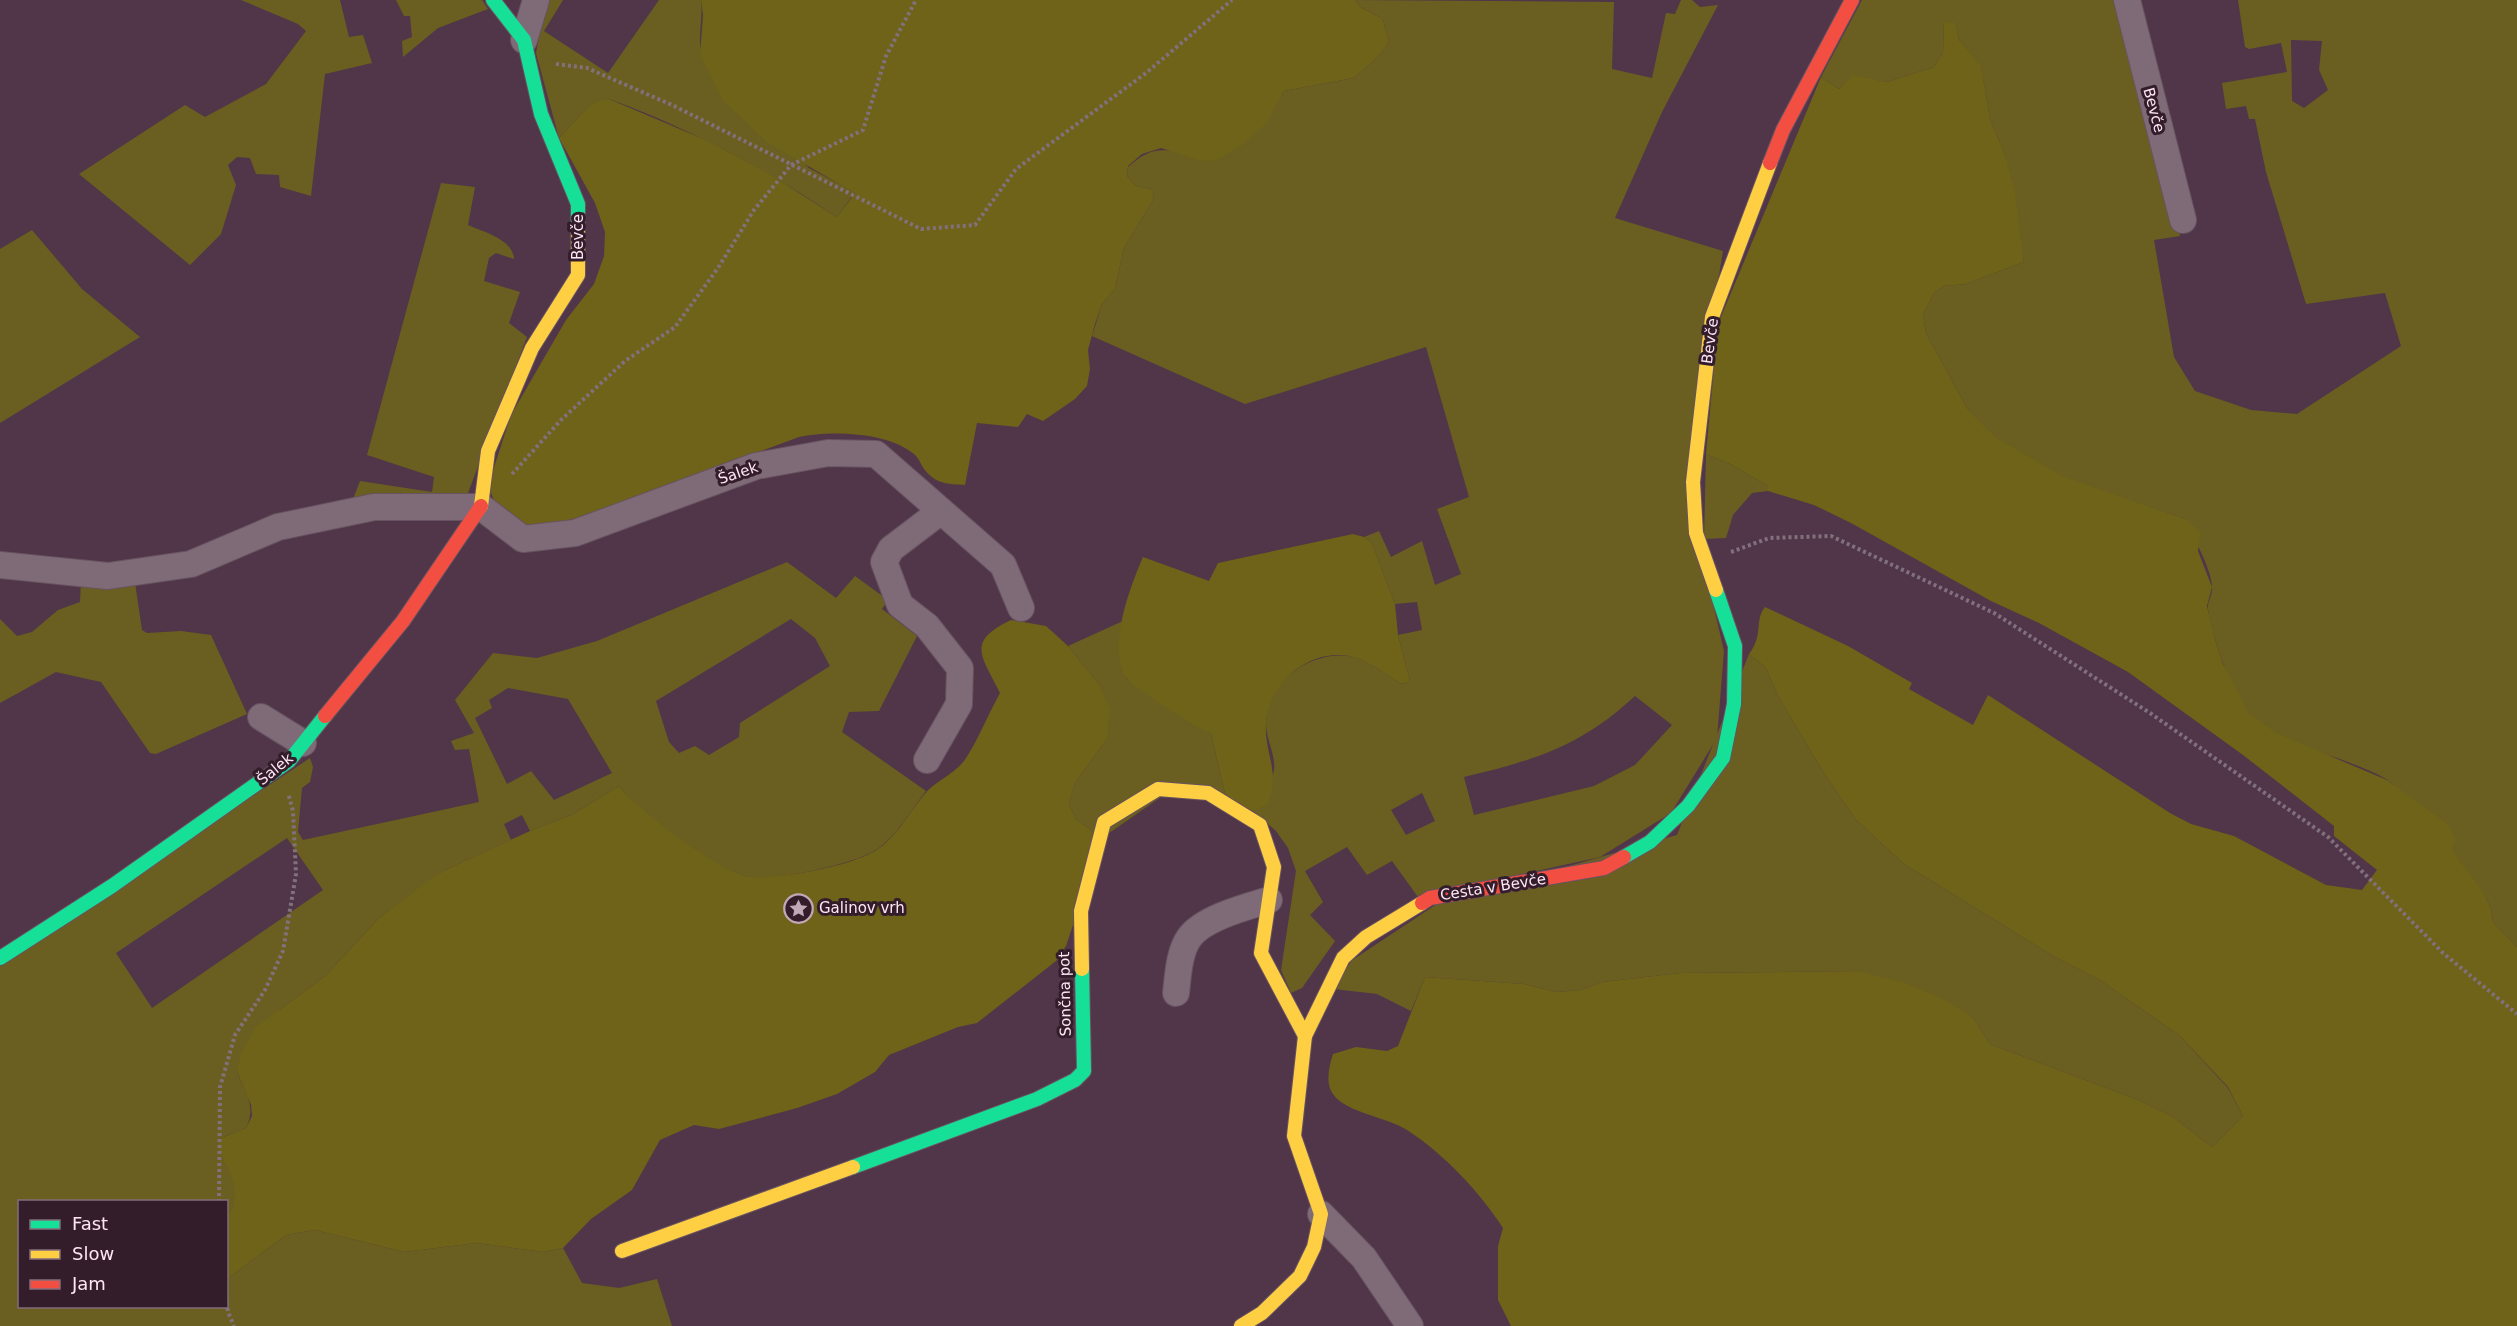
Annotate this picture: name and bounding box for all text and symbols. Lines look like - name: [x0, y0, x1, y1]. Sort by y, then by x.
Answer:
- street label: Bevče: [2139, 86, 2169, 134]
- street label: Bevče: [569, 214, 587, 260]
- street label: Bevče: [1698, 317, 1722, 365]
- street label: Šalek: [715, 457, 761, 488]
- street label: Šalek: [253, 748, 297, 789]
- street label: Cesta v Bevče: [1439, 870, 1547, 904]
- place icon: Galinov vrh: [782, 892, 814, 924]
- place label: Galinov vrh: [819, 899, 905, 917]
- street label: Sončna pot: [1055, 951, 1075, 1036]
- legend: [18, 1200, 228, 1308]
- text: Fast: [72, 1213, 108, 1234]
- text: Slow: [72, 1243, 114, 1264]
- text: Jam: [71, 1273, 106, 1294]

